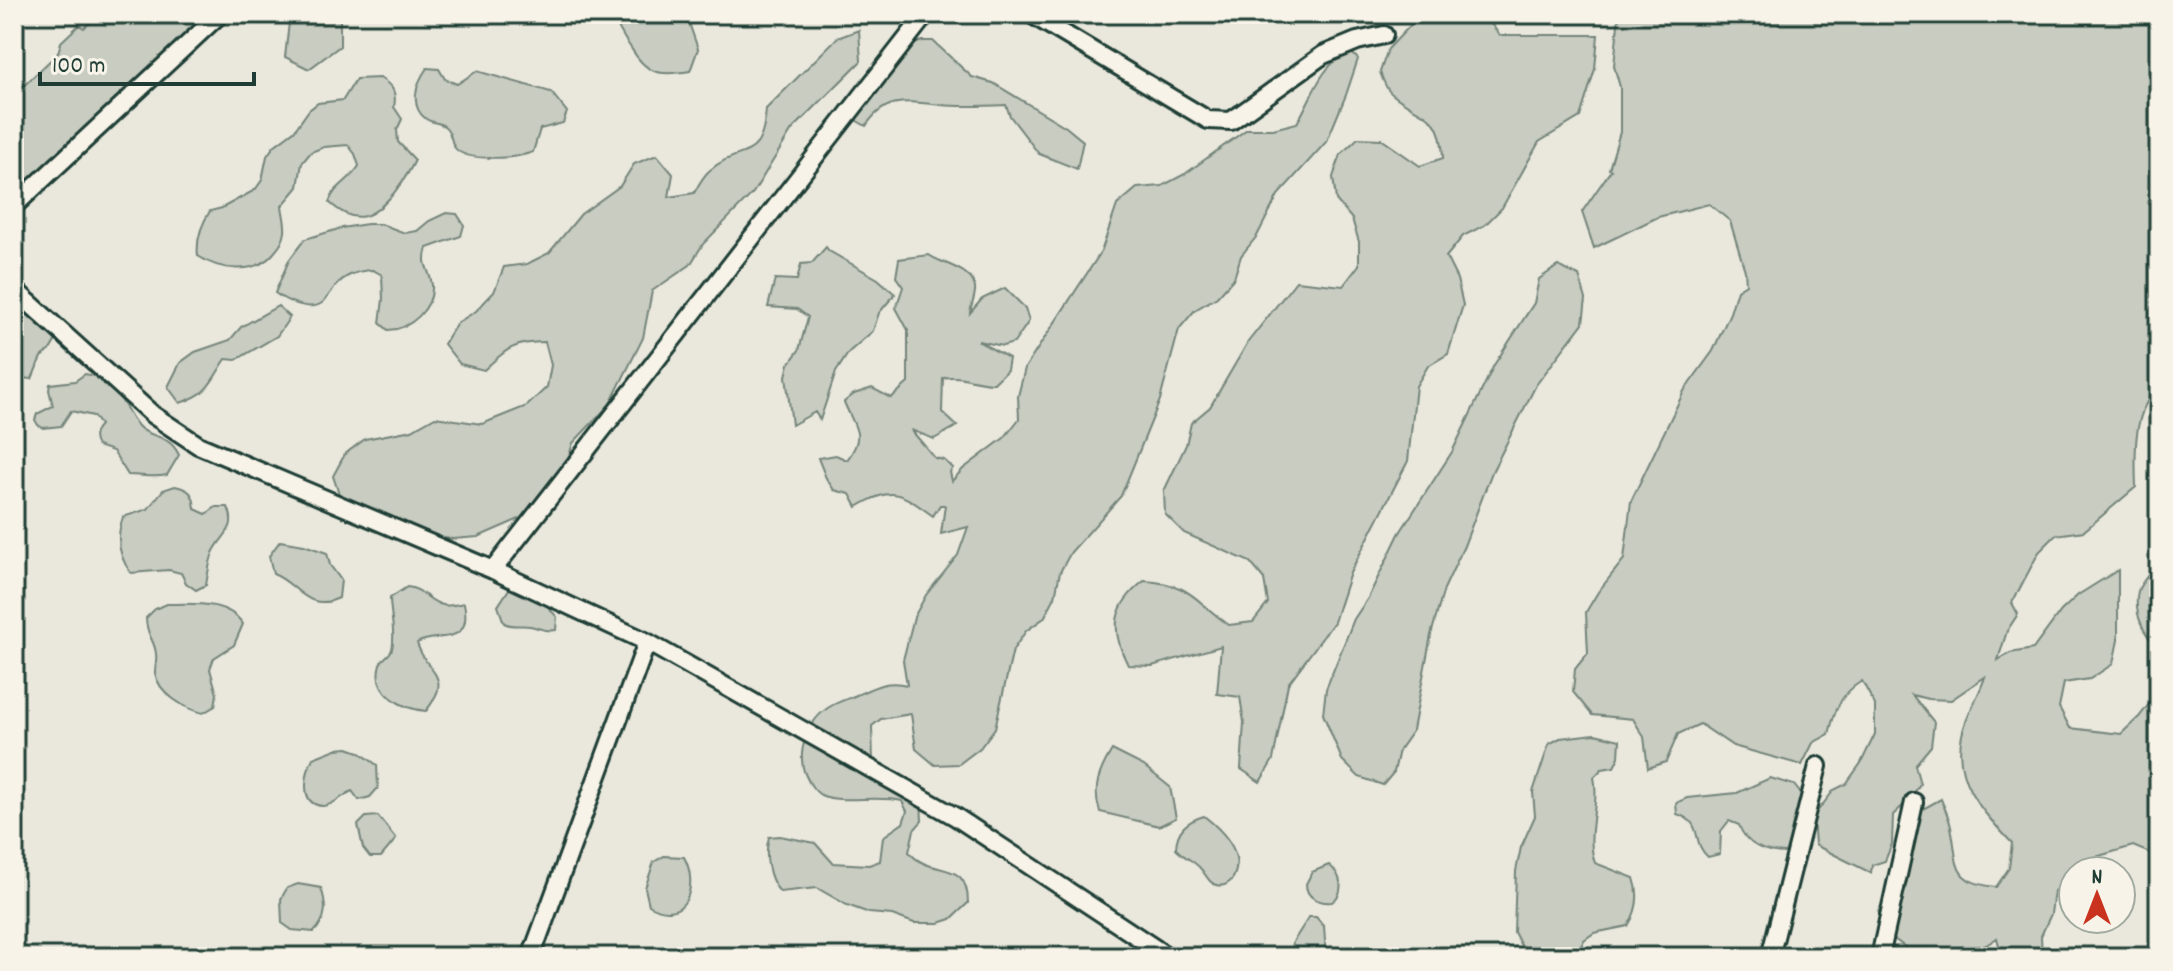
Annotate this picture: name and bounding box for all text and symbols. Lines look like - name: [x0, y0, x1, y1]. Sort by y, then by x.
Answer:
- scale bar: [40, 36, 254, 86]
- text: 100 m: [52, 50, 105, 84]
- north arrow: [2057, 855, 2137, 935]
- text: N: [2092, 863, 2103, 894]

